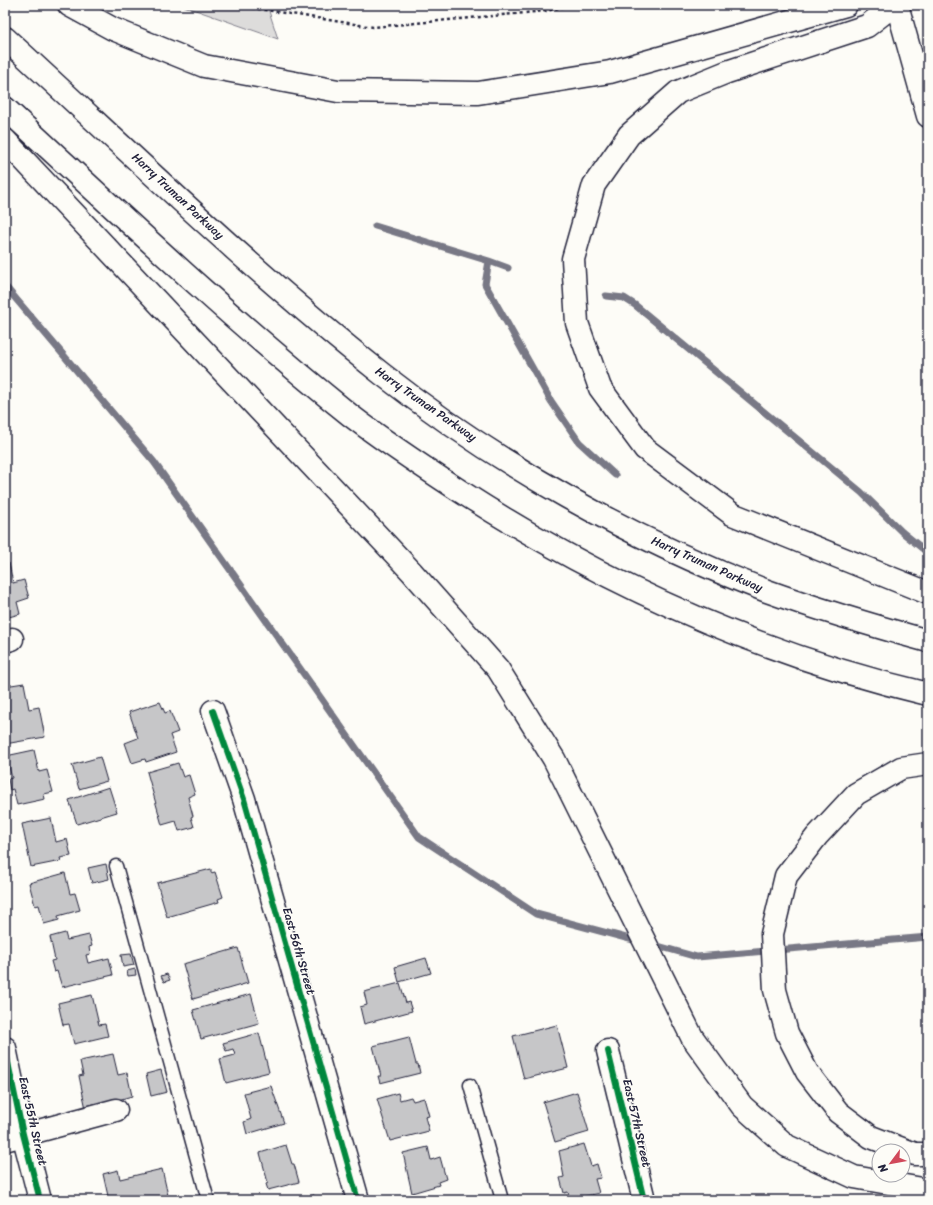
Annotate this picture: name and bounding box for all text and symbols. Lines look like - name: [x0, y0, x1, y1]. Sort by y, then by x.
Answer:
- street label: Harry Truman Parkway: [127, 147, 230, 246]
- street label: Harry Truman Parkway: [370, 360, 482, 448]
- street label: Harry Truman Parkway: [648, 529, 767, 599]
- street label: East 56th Street: [276, 905, 322, 997]
- street label: East 55th Street: [12, 1074, 54, 1168]
- street label: East 57th Street: [616, 1077, 658, 1169]
- north arrow: [871, 1143, 911, 1183]
- text: N: [873, 1159, 894, 1177]

